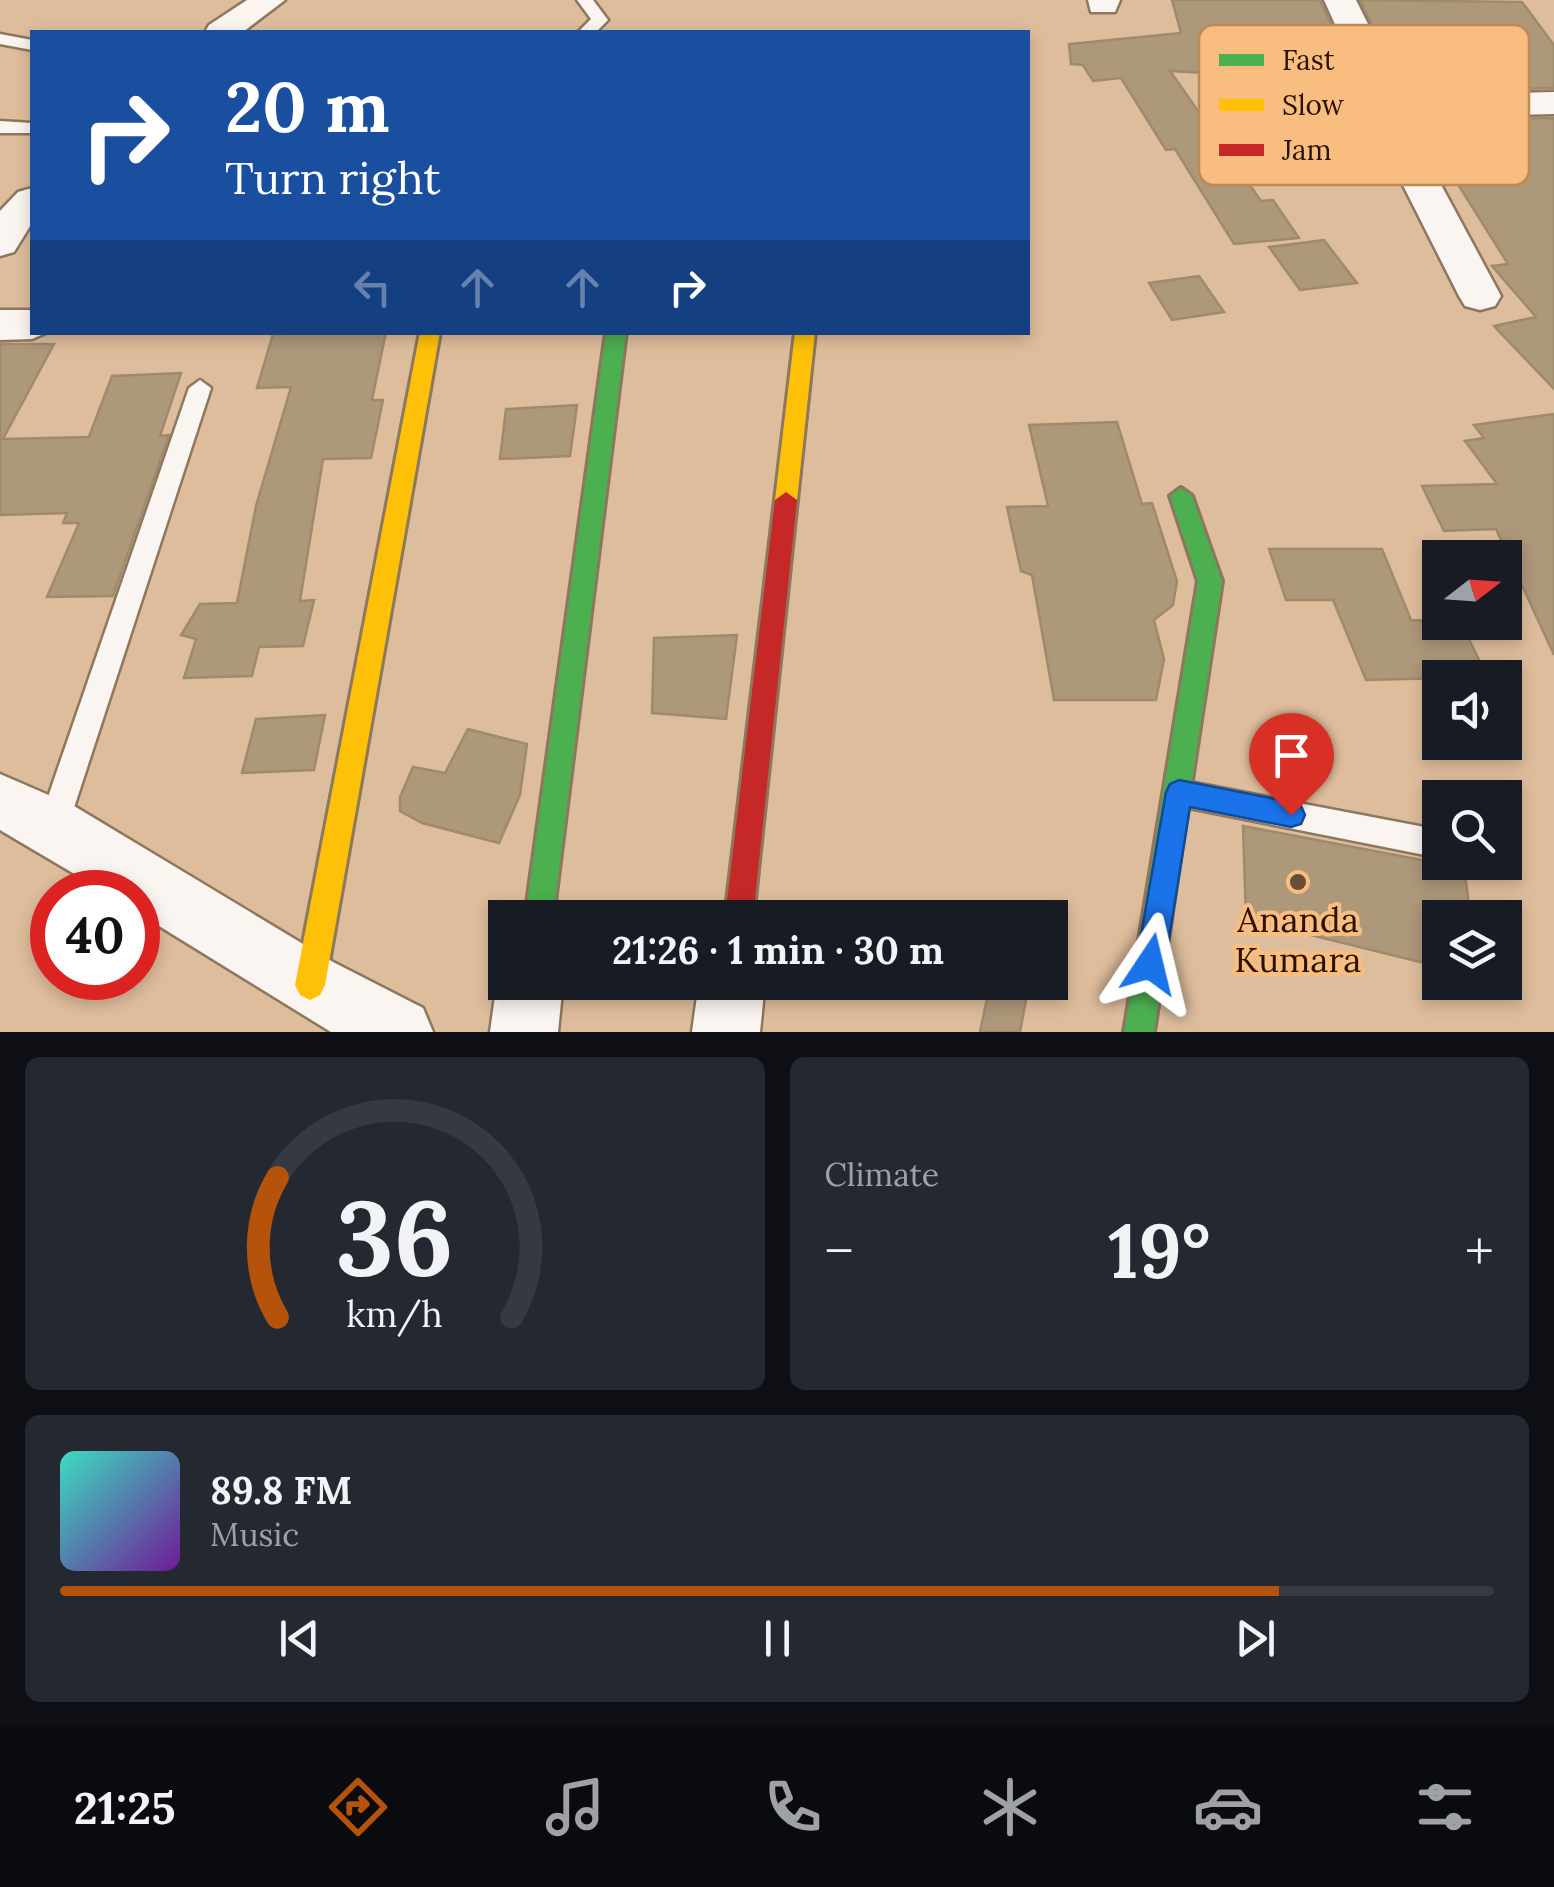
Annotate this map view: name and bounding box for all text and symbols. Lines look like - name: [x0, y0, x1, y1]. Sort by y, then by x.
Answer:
- legend: [1199, 25, 1529, 185]
- text: Fast: [1282, 42, 1335, 78]
- text: 20 m: [225, 62, 390, 151]
- icon: right: [60, 70, 190, 200]
- text: Slow: [1282, 87, 1345, 123]
- text: Jam: [1281, 132, 1332, 168]
- text: Turn right: [225, 149, 441, 206]
- icon: left: [345, 260, 400, 315]
- icon: ahead: [450, 260, 505, 315]
- icon: ahead: [555, 260, 610, 315]
- icon: right: [660, 260, 715, 315]
- north arrow: [1422, 540, 1522, 640]
- map controls: [1422, 540, 1522, 1000]
- button: sound: [1422, 660, 1522, 760]
- pin: [1249, 713, 1334, 816]
- icon: arrive: [1264, 728, 1319, 783]
- button: search: [1422, 780, 1522, 880]
- speed limit sign: 40: [30, 870, 160, 1000]
- marker: Ananda Kumara: [1287, 871, 1309, 893]
- place label: Ananda Kumara: [1235, 897, 1361, 982]
- button: layers: [1422, 900, 1522, 1000]
- position arrow: [1098, 912, 1202, 1016]
- text: 21:26 · 1 min · 30 m: [612, 926, 944, 974]
- text: Climate: [825, 1154, 939, 1195]
- text: 36: [336, 1170, 454, 1303]
- text: 19°: [1108, 1203, 1210, 1299]
- text: −: [825, 1216, 854, 1286]
- text: +: [1465, 1216, 1494, 1286]
- text: km/h: [346, 1291, 443, 1337]
- text: 89.8 FM: [210, 1466, 352, 1514]
- text: Music: [210, 1514, 299, 1555]
- icon: previous: [272, 1611, 327, 1666]
- icon: pause: [750, 1611, 805, 1666]
- icon: next: [1228, 1611, 1283, 1666]
- icon: directions: [323, 1772, 393, 1842]
- icon: music: [540, 1772, 610, 1842]
- icon: phone: [758, 1772, 828, 1842]
- icon: climate: [975, 1772, 1045, 1842]
- icon: car: [1193, 1772, 1263, 1842]
- icon: filters: [1410, 1772, 1480, 1842]
- text: 21:25: [74, 1779, 176, 1836]

